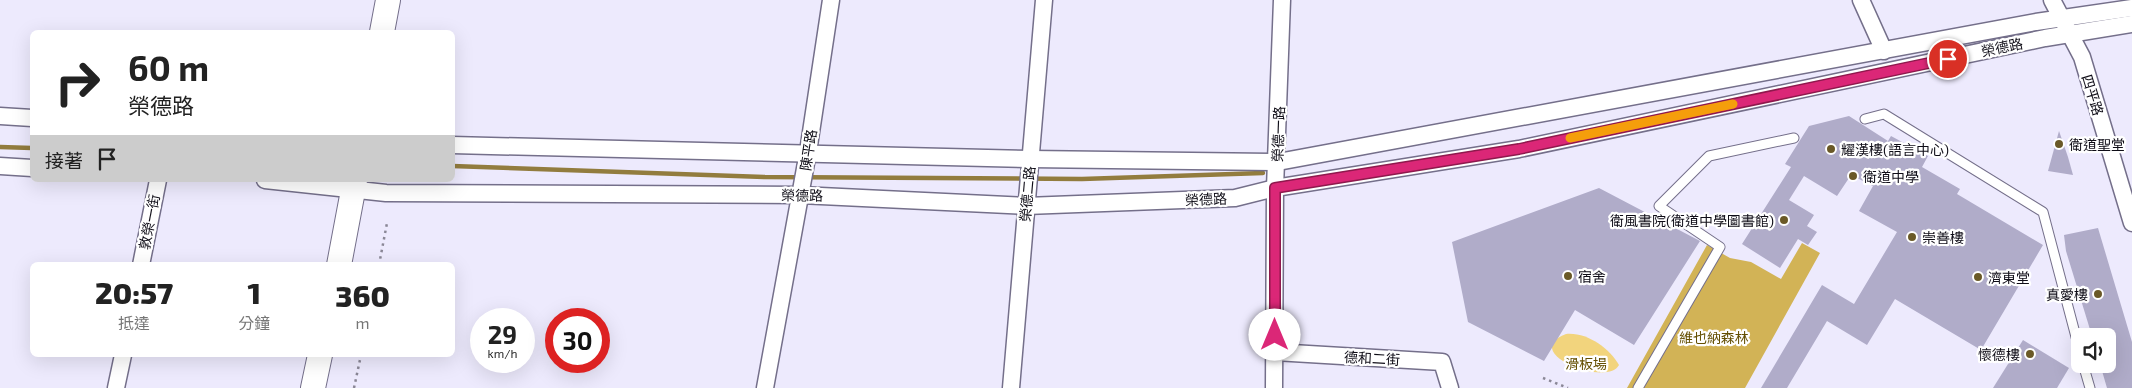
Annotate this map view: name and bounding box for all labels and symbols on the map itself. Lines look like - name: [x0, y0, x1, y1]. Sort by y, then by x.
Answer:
- street label: 榮德路: [1980, 34, 2024, 60]
- pin: [1927, 38, 1969, 80]
- street label: 四平路: [2079, 72, 2107, 118]
- street label: 榮德一路: [1269, 106, 1287, 162]
- street label: 陳平路: [796, 128, 820, 172]
- place label: 衛道聖堂: [2069, 136, 2125, 153]
- marker: 衛道聖堂: [2053, 138, 2065, 150]
- place label: 耀漢樓(語言中心): [1841, 141, 1949, 158]
- marker: 耀漢樓(語言中心): [1825, 143, 1837, 155]
- street label: 榮德二路: [1016, 165, 1038, 223]
- place label: 衛道中學: [1863, 168, 1919, 185]
- marker: 衛道中學: [1847, 170, 1859, 182]
- street label: 榮德路: [781, 186, 823, 204]
- street label: 榮德路: [1185, 189, 1227, 209]
- street label: 敦榮一街: [135, 193, 163, 251]
- place label: 衛風書院(衛道中學圖書館): [1610, 212, 1774, 229]
- marker: 衛風書院(衛道中學圖書館): [1778, 214, 1790, 226]
- place label: 崇善樓: [1922, 229, 1964, 246]
- marker: 崇善樓: [1906, 231, 1918, 243]
- place label: 宿舍: [1578, 268, 1606, 285]
- place label: 濟東堂: [1988, 269, 2030, 286]
- marker: 宿舍: [1562, 270, 1574, 282]
- marker: 濟東堂: [1972, 271, 1984, 283]
- place label: 真愛樓: [2046, 286, 2088, 303]
- marker: 真愛樓: [2092, 288, 2104, 300]
- speed limit sign: 30: [545, 308, 610, 373]
- position arrow: [1248, 308, 1300, 360]
- park label: 維也納森林: [1679, 329, 1749, 346]
- place label: 懷德樓: [1978, 346, 2020, 363]
- street label: 德和二街: [1344, 348, 1400, 368]
- marker: 懷德樓: [2024, 348, 2036, 360]
- park label: 滑板場: [1565, 355, 1607, 372]

